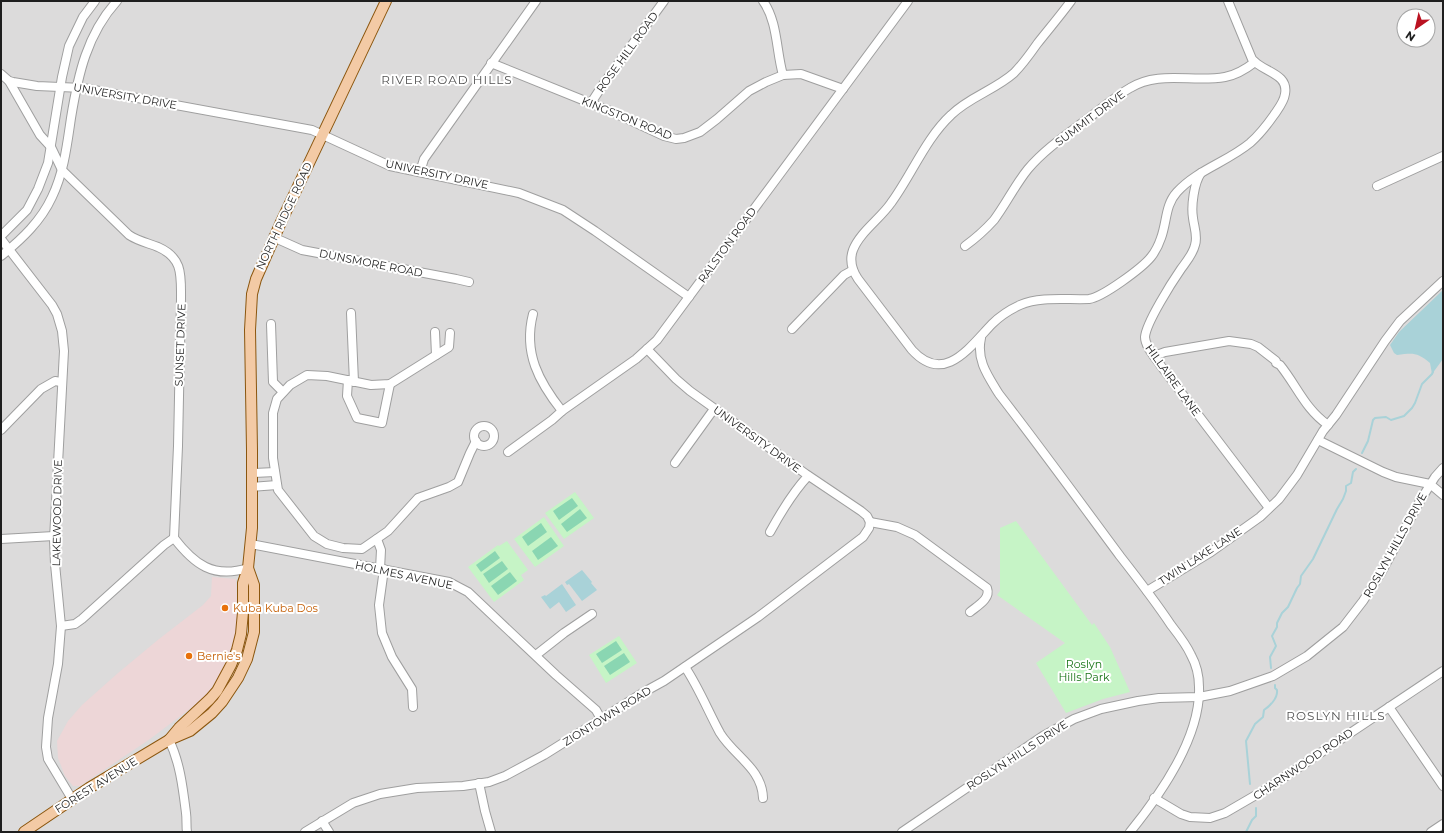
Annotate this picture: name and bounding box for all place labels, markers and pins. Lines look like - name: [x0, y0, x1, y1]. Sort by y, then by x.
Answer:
- place label: Kuba Kuba Dos: [233, 601, 319, 615]
- marker: Kuba Kuba Dos: [220, 603, 230, 613]
- place label: Bernie's: [197, 649, 241, 663]
- marker: Bernie's: [184, 651, 194, 661]

